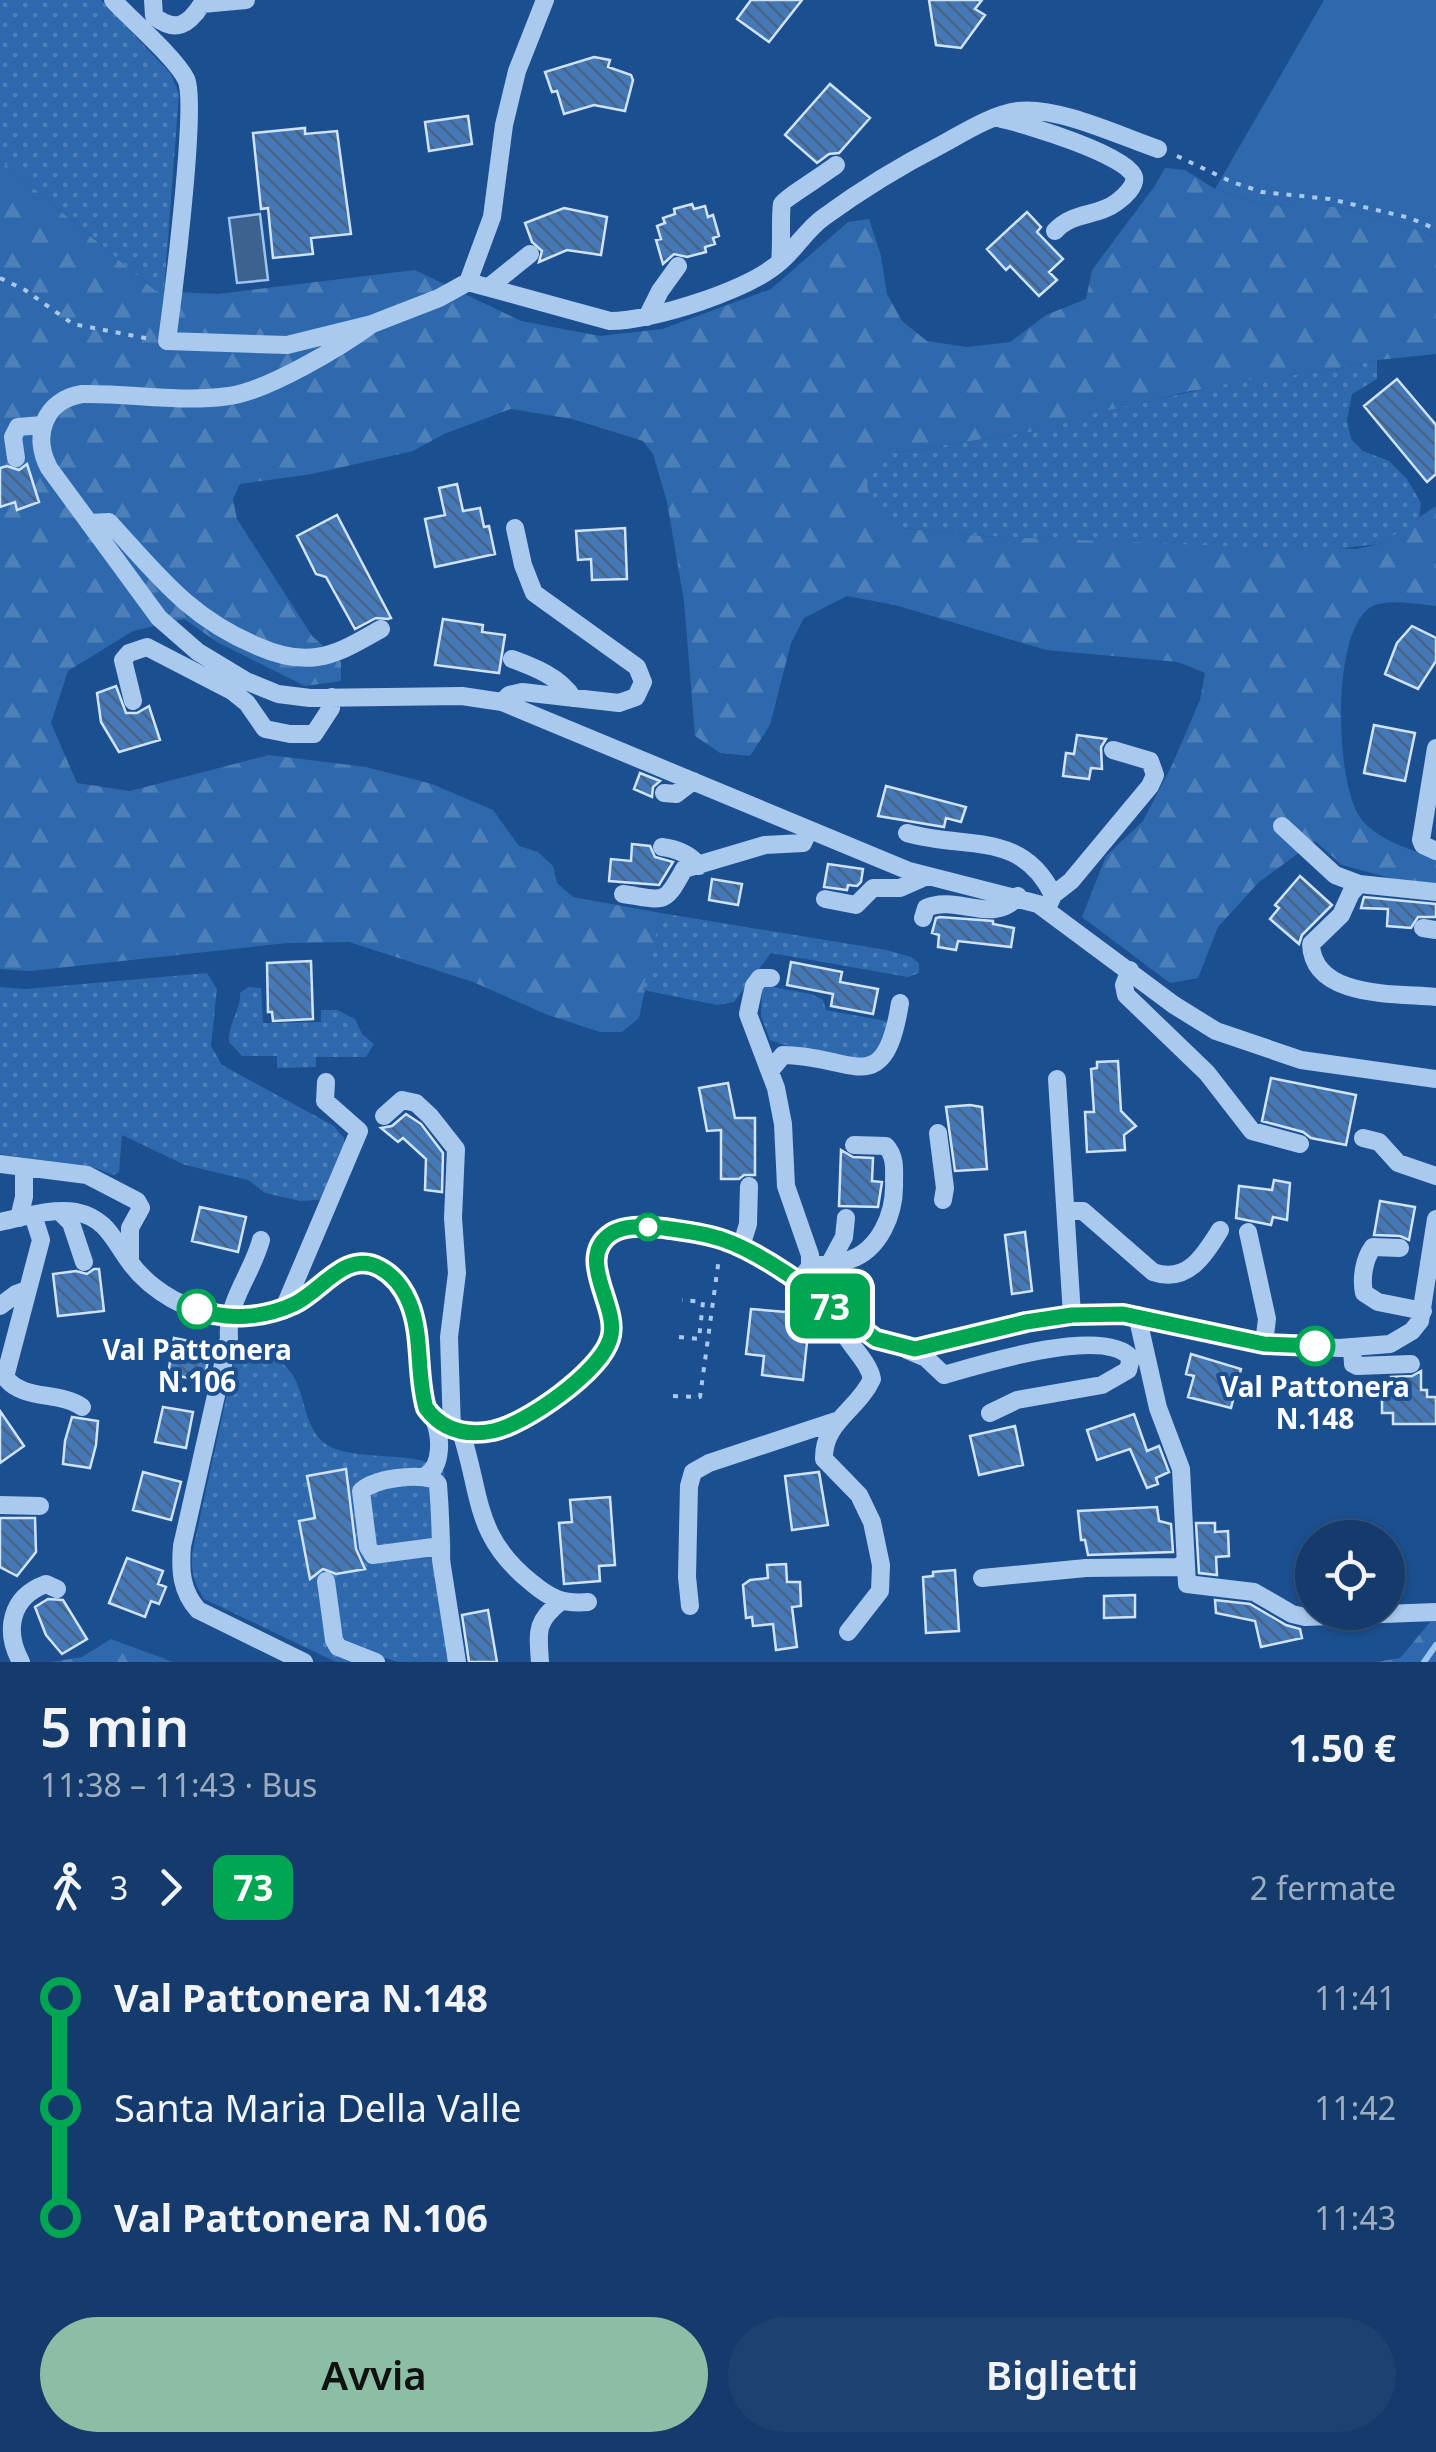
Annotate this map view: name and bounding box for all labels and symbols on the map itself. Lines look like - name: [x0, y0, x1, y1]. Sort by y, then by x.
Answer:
- unlabelled marker: [635, 1214, 661, 1240]
- line badge: 73: [785, 1274, 875, 1338]
- marker: Val Pattonera N.106: [178, 1290, 216, 1328]
- marker: Val Pattonera N.148: [1296, 1327, 1334, 1365]
- place label: Val Pattonera N.106: [102, 1330, 292, 1400]
- place label: Val Pattonera N.148: [1220, 1367, 1410, 1437]

